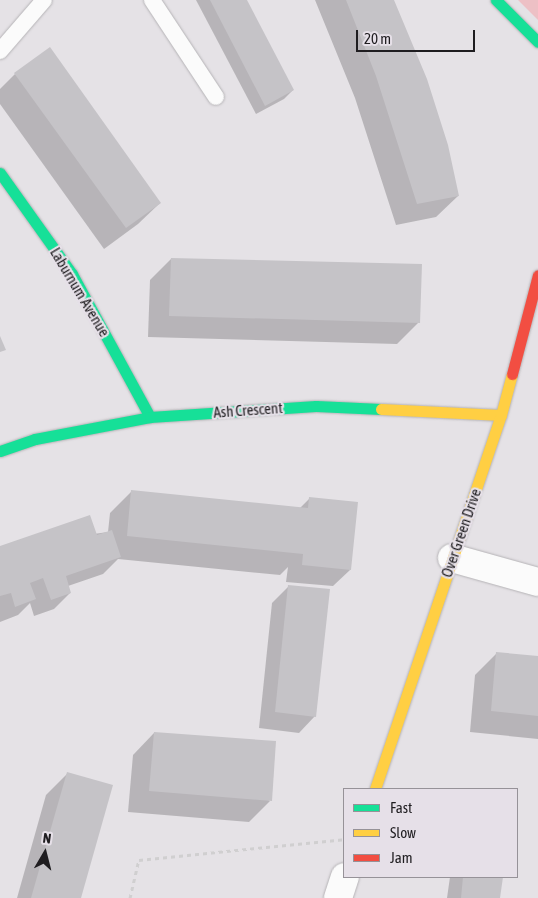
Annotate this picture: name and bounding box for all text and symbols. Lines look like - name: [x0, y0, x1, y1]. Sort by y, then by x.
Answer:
- scale bar: [358, 20, 477, 52]
- text: 20 m: [364, 30, 391, 47]
- street label: Laburnum Avenue: [46, 244, 114, 340]
- street label: Ash Crescent: [213, 399, 283, 421]
- street label: Over Green Drive: [437, 486, 485, 580]
- legend: [343, 788, 518, 878]
- text: Fast: [390, 799, 412, 816]
- text: Slow: [390, 824, 416, 841]
- north arrow: [20, 828, 70, 878]
- text: N: [42, 830, 52, 847]
- text: Jam: [390, 849, 413, 866]

